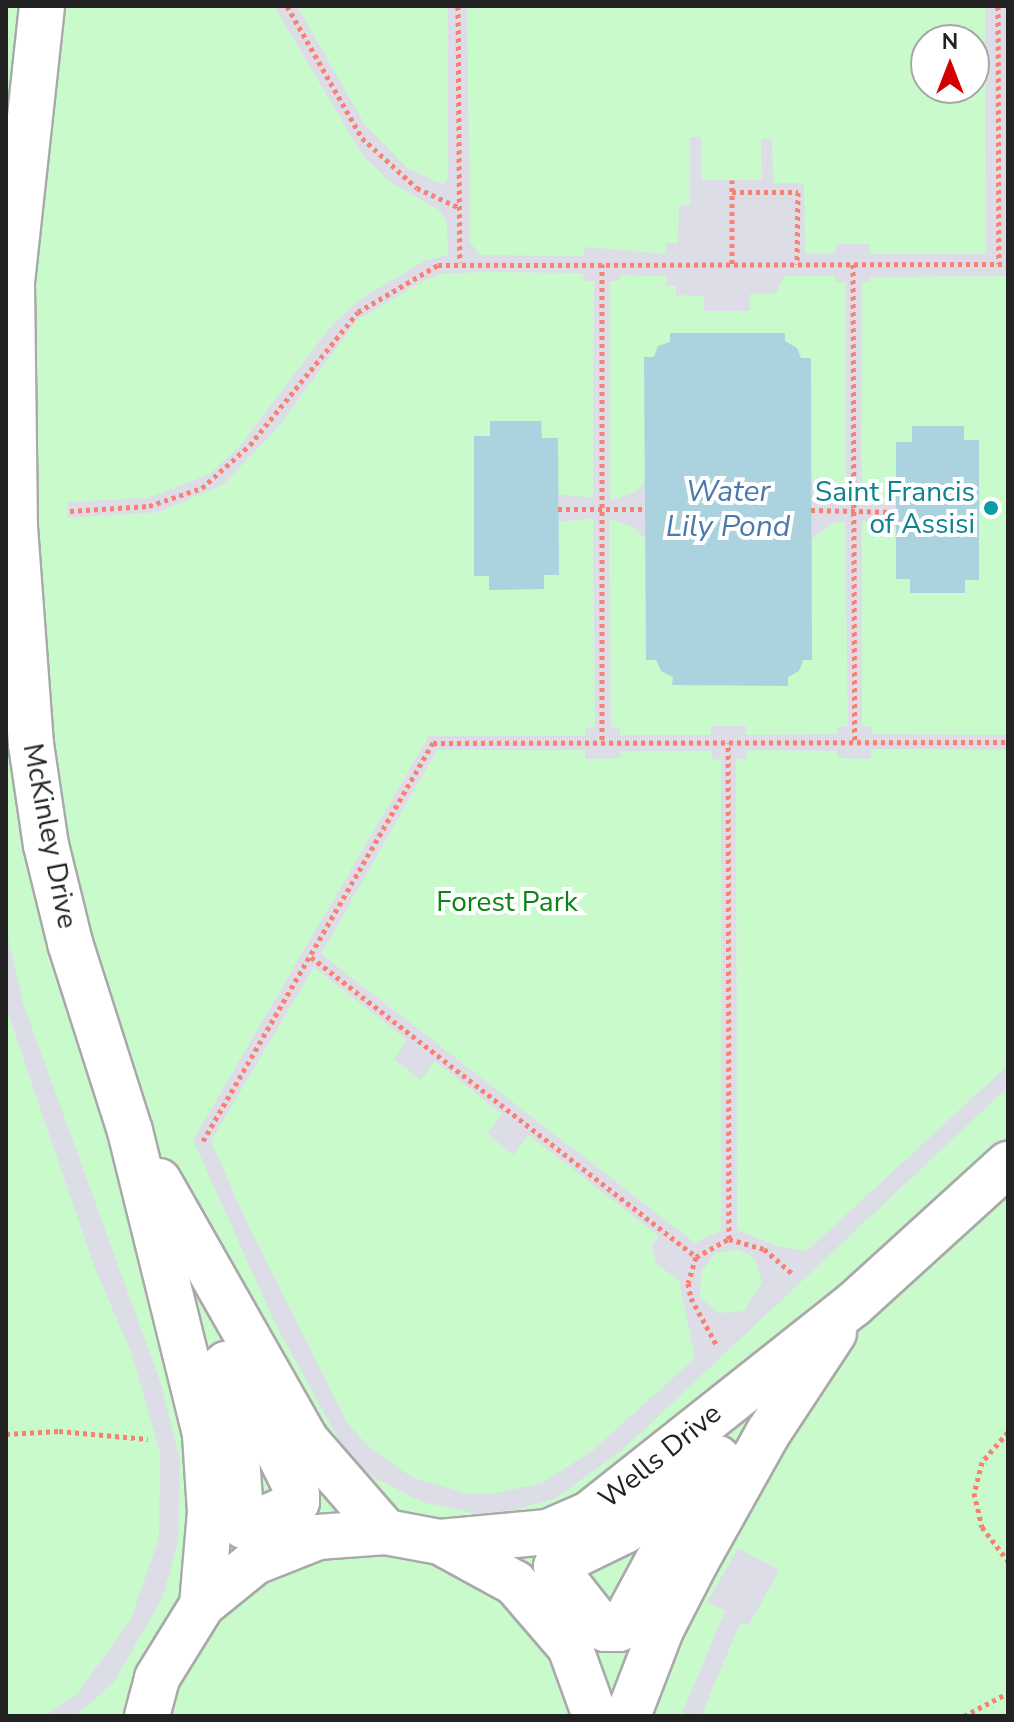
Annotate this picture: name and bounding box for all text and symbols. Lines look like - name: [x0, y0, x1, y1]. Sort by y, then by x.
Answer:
- north arrow: [910, 24, 990, 104]
- text: N: [942, 27, 958, 57]
- water label: Water Lily Pond: [666, 474, 790, 544]
- place label: Saint Francis of Assisi: [815, 475, 975, 541]
- marker: Saint Francis of Assisi: [982, 499, 1000, 517]
- street label: McKinley Drive: [16, 741, 84, 931]
- park label: Forest Park: [436, 885, 578, 919]
- street label: Wells Drive: [592, 1397, 728, 1515]

